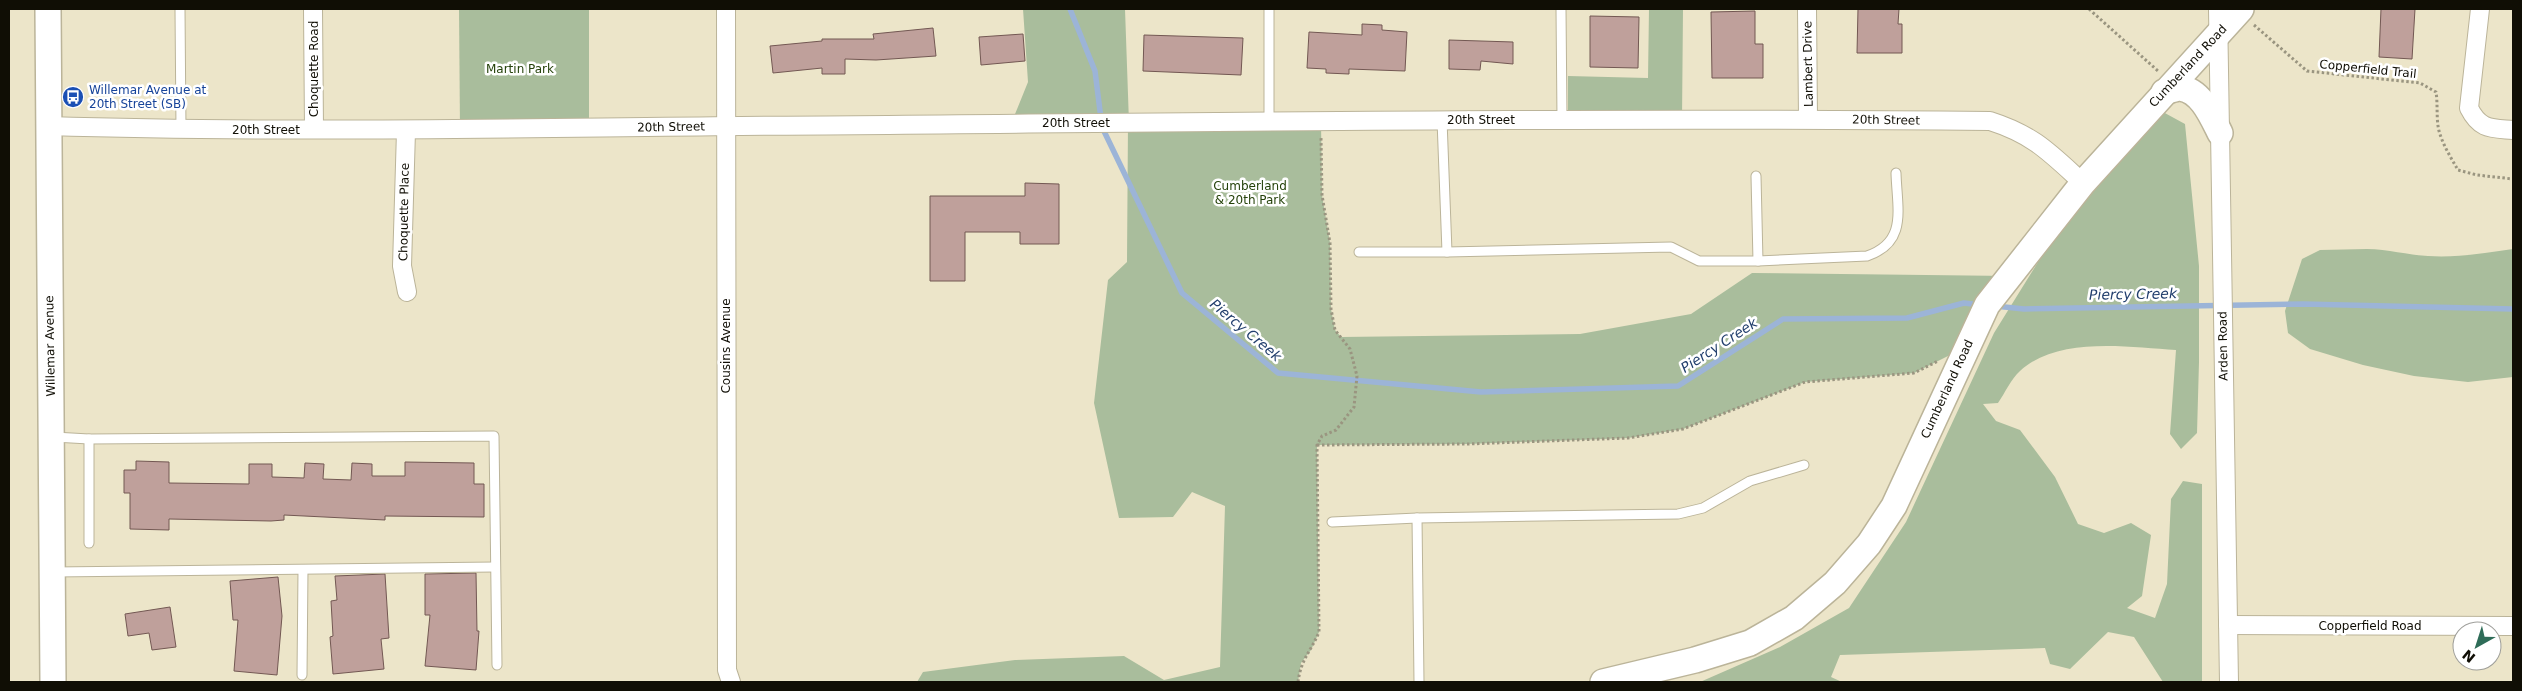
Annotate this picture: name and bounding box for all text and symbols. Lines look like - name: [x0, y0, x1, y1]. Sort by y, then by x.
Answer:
- street label: Choquette Road: [307, 21, 321, 117]
- street label: Lambert Drive: [1800, 21, 1816, 107]
- street label: Cumberland Road: [2146, 22, 2230, 110]
- street label: Copperfield Trail: [2319, 57, 2417, 81]
- park label: Martin Park: [486, 62, 554, 76]
- place label: Willemar Avenue at 20th Street (SB): [89, 83, 207, 111]
- bus stop icon: Willemar Avenue at 20th Street (SB): [61, 85, 85, 109]
- street label: 20th Street: [1852, 112, 1920, 128]
- street label: 20th Street: [1447, 113, 1515, 127]
- street label: 20th Street: [1042, 116, 1110, 130]
- street label: 20th Street: [637, 119, 705, 135]
- street label: 20th Street: [232, 123, 300, 137]
- street label: Choquette Place: [396, 163, 412, 261]
- park label: Cumberland & 20th Park: [1213, 179, 1287, 207]
- water label: Piercy Creek: [2089, 285, 2178, 303]
- street label: Willemar Avenue: [42, 295, 58, 397]
- water label: Piercy Creek: [1207, 296, 1286, 365]
- street label: Cousins Avenue: [719, 298, 733, 394]
- street label: Arden Road: [2215, 311, 2231, 381]
- water label: Piercy Creek: [1678, 314, 1761, 376]
- street label: Cumberland Road: [1918, 337, 1976, 441]
- street label: Copperfield Road: [2318, 619, 2422, 633]
- north arrow: [2452, 621, 2502, 671]
- text: N: [2459, 646, 2478, 666]

